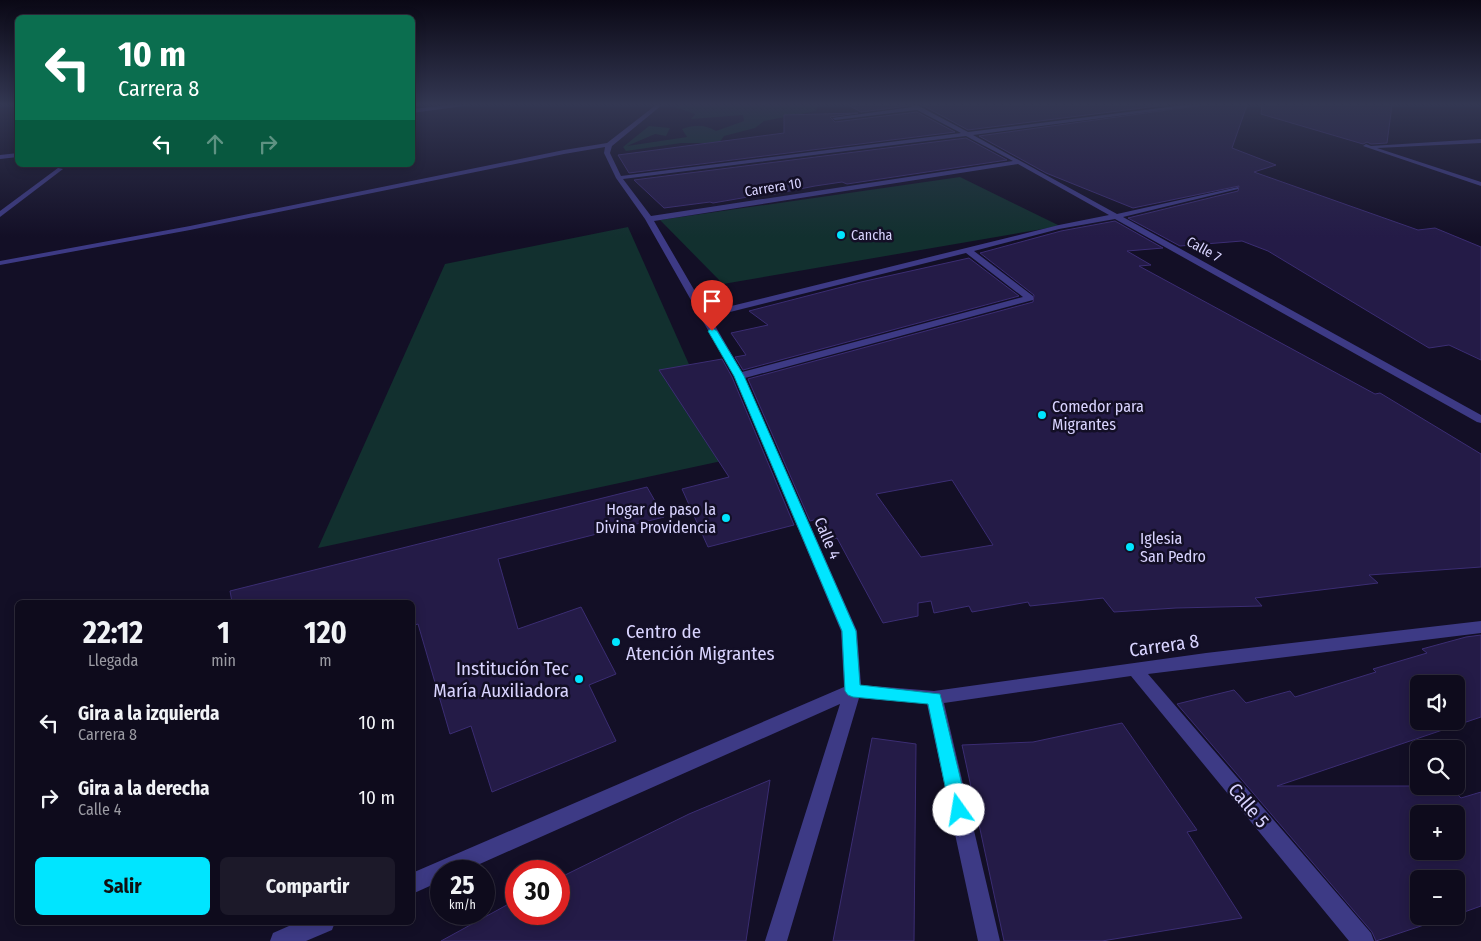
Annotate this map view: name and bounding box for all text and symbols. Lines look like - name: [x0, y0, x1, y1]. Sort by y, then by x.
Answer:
- text: 10 m: [118, 33, 186, 75]
- icon: left: [35, 35, 100, 100]
- text: Carrera 8: [118, 75, 199, 102]
- icon: left: [148, 130, 176, 158]
- icon: ahead: [201, 130, 229, 158]
- icon: right: [254, 130, 282, 158]
- street label: Carrera 10: [743, 175, 803, 200]
- place label: Cancha: [851, 227, 893, 244]
- marker: Cancha: [835, 229, 847, 241]
- street label: Calle 7: [1184, 233, 1224, 266]
- pin: [691, 280, 733, 331]
- icon: arrive: [698, 287, 726, 315]
- place label: Comedor para Migrantes: [1052, 397, 1144, 434]
- marker: Comedor para Migrantes: [1036, 409, 1048, 421]
- place label: Hogar de paso la Divina Providencia: [595, 500, 716, 537]
- marker: Hogar de paso la Divina Providencia: [720, 512, 732, 524]
- street label: Calle 4: [810, 514, 845, 562]
- place label: Iglesia San Pedro: [1140, 529, 1206, 566]
- marker: Iglesia San Pedro: [1124, 541, 1136, 553]
- text: 22:12: [83, 615, 143, 651]
- text: 1: [217, 615, 230, 651]
- text: 120: [304, 615, 347, 651]
- place label: Centro de Atención Migrantes: [626, 620, 775, 665]
- street label: Carrera 8: [1128, 629, 1200, 662]
- marker: Centro de Atención Migrantes: [610, 636, 622, 648]
- text: Llegada: [88, 651, 138, 670]
- text: min: [211, 651, 236, 670]
- text: m: [319, 651, 332, 670]
- place label: Institución Tec María Auxiliadora: [433, 657, 569, 702]
- marker: Institución Tec María Auxiliadora: [573, 673, 585, 685]
- map controls: [1410, 675, 1465, 925]
- button: sound: [1410, 675, 1465, 730]
- text: Gira a la izquierda: [78, 702, 220, 725]
- icon: left: [35, 709, 63, 737]
- text: 10 m: [359, 711, 395, 734]
- text: Carrera 8: [78, 725, 137, 744]
- button: search: [1410, 740, 1465, 795]
- text: Gira a la derecha: [78, 777, 210, 800]
- street label: Calle 5: [1223, 778, 1274, 832]
- position arrow: [932, 783, 984, 835]
- icon: right: [35, 784, 63, 812]
- text: 10 m: [359, 786, 395, 809]
- text: Calle 4: [78, 800, 121, 819]
- button: +: [1410, 805, 1465, 860]
- button: Salir: [35, 857, 210, 915]
- button: Compartir: [220, 857, 395, 915]
- speed limit sign: 30: [505, 860, 570, 925]
- button: −: [1410, 870, 1465, 925]
- text: 25: [451, 871, 474, 901]
- text: km/h: [449, 898, 476, 912]

